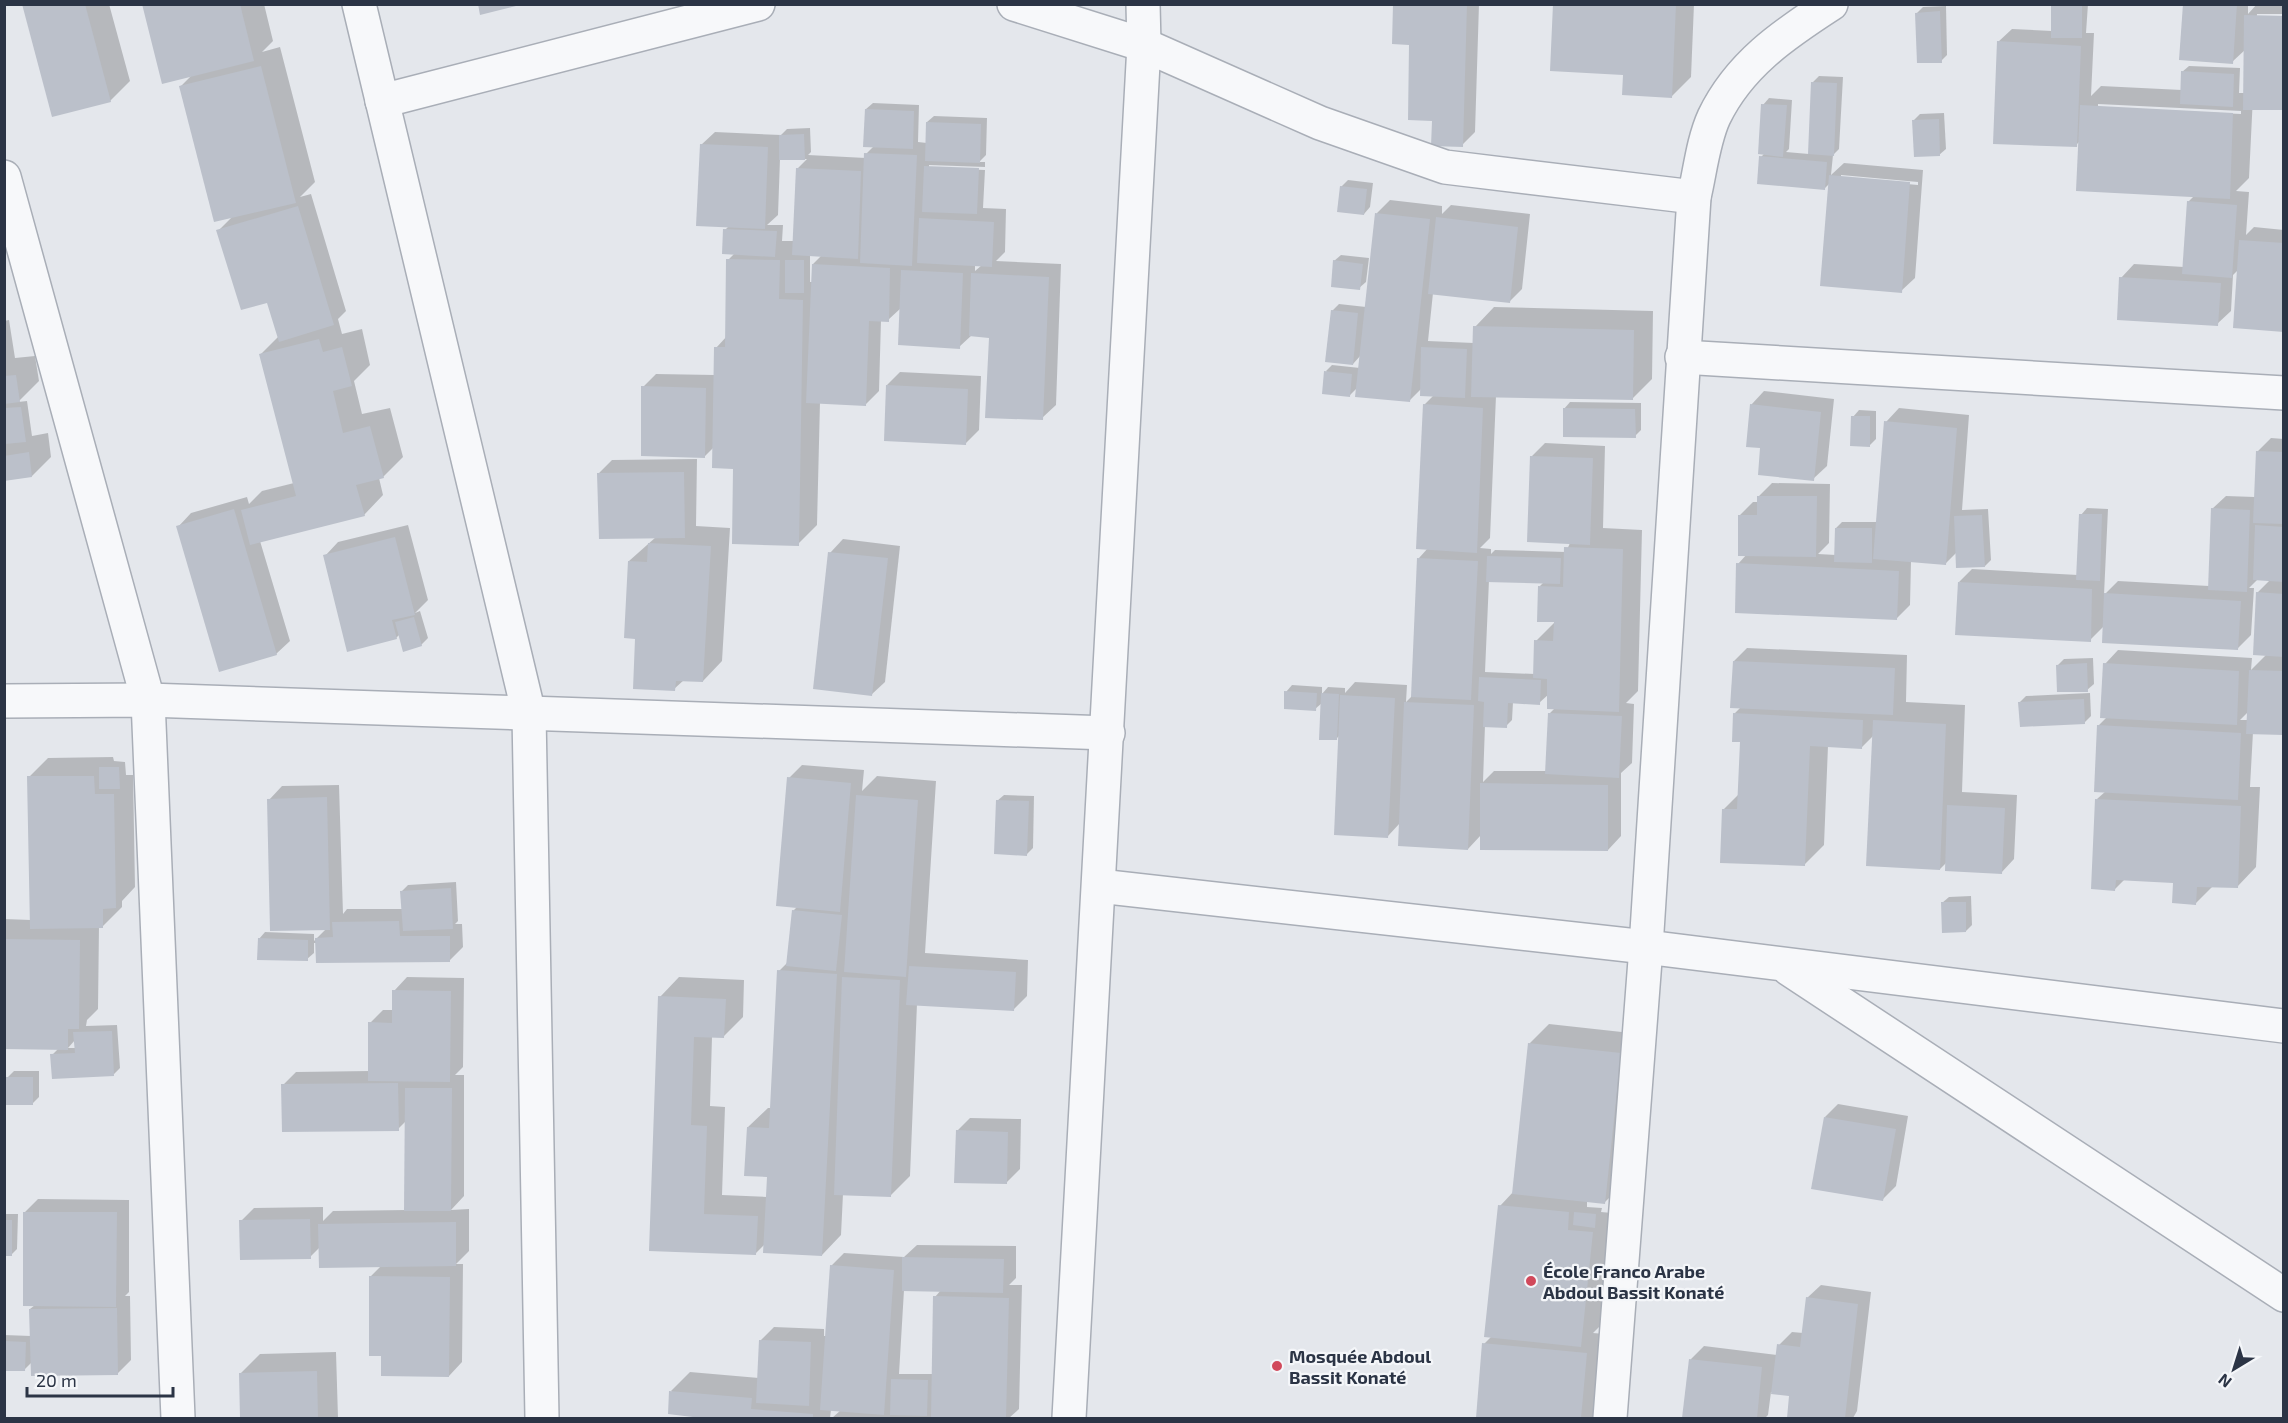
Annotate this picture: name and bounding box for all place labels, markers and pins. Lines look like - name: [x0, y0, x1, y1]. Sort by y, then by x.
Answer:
- place label: École Franco Arabe Abdoul Bassit Konaté: [1543, 1260, 1724, 1303]
- marker: École Franco Arabe Abdoul Bassit Konaté: [1524, 1274, 1538, 1288]
- place label: Mosquée Abdoul Bassit Konaté: [1289, 1345, 1431, 1388]
- marker: Mosquée Abdoul Bassit Konaté: [1270, 1359, 1284, 1373]

